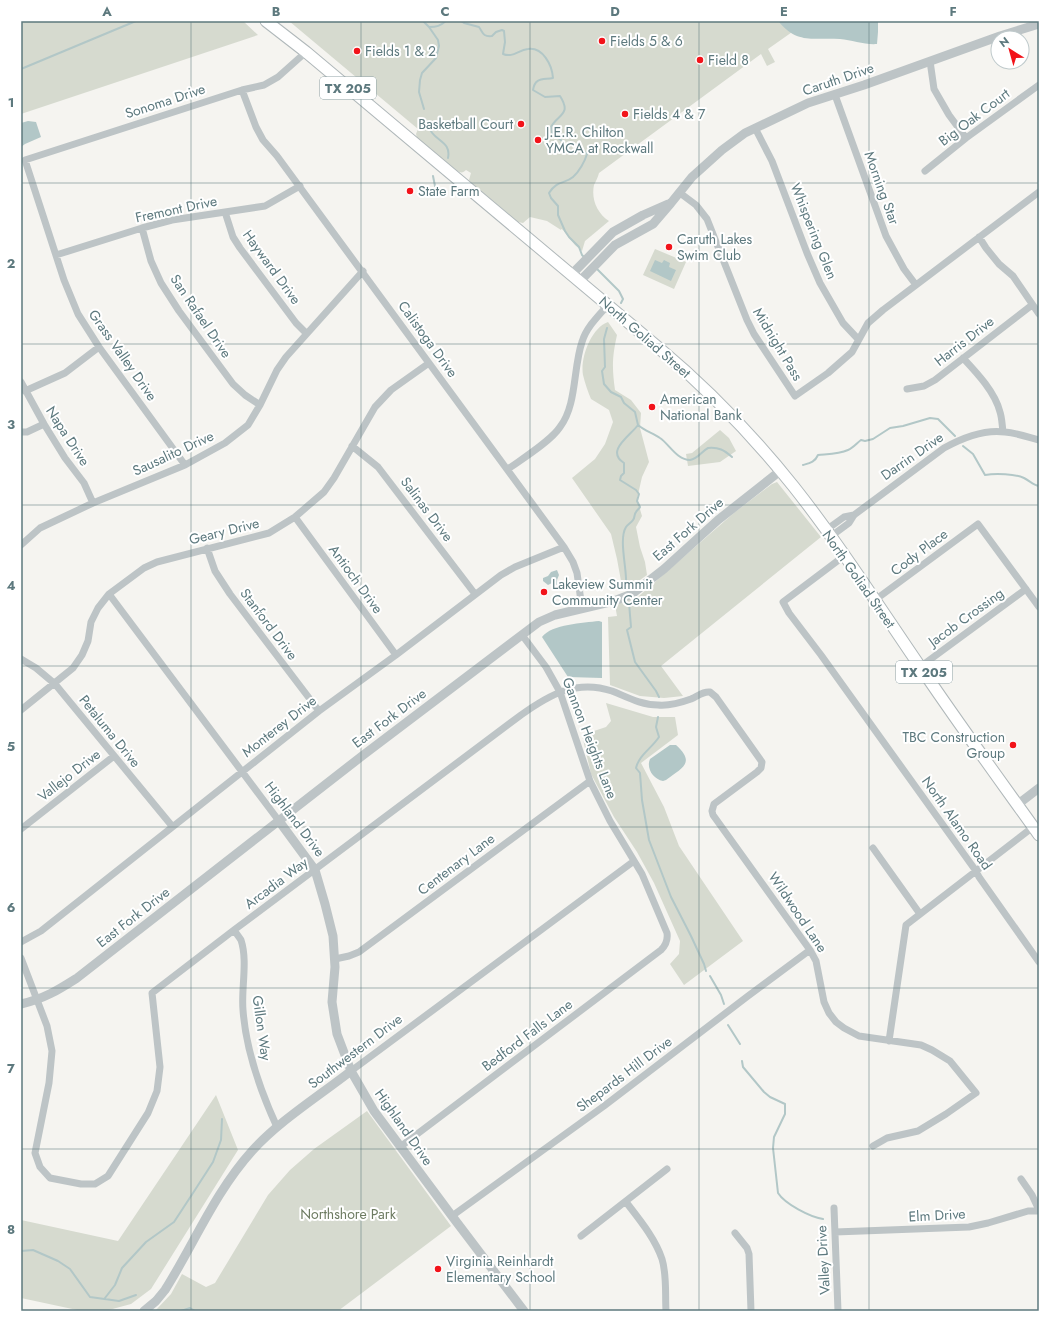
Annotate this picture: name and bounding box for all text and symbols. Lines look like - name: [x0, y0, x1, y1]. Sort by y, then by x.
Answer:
- text: A: [101, 2, 112, 21]
- text: B: [272, 2, 281, 21]
- text: C: [440, 2, 450, 21]
- text: D: [610, 2, 620, 21]
- text: E: [780, 2, 788, 21]
- text: F: [949, 2, 957, 21]
- north arrow: [990, 30, 1030, 70]
- place label: Fields 5 & 6: [610, 31, 683, 51]
- text: N: [996, 33, 1012, 51]
- marker: Fields 5 & 6: [597, 36, 607, 46]
- place label: Fields 1 & 2: [365, 41, 436, 61]
- marker: Fields 1 & 2: [352, 46, 362, 56]
- place label: Field 8: [708, 50, 749, 70]
- marker: Field 8: [695, 55, 705, 65]
- street label: Caruth Drive: [800, 57, 876, 101]
- road number: TX 205: [320, 77, 376, 99]
- street label: Sonoma Drive: [122, 79, 208, 123]
- street label: Big Oak Court: [934, 83, 1014, 150]
- text: 1: [8, 93, 14, 112]
- place label: Fields 4 & 7: [633, 104, 706, 124]
- marker: Fields 4 & 7: [620, 109, 630, 119]
- place label: Basketball Court: [418, 114, 514, 134]
- marker: Basketball Court: [516, 119, 526, 129]
- place label: J.E.R. Chilton YMCA at Rockwall: [544, 122, 654, 158]
- marker: J.E.R. Chilton YMCA at Rockwall: [533, 135, 543, 145]
- street label: Morning Star: [859, 148, 905, 228]
- street label: Whispering Glen: [786, 180, 842, 282]
- place label: State Farm: [418, 181, 480, 201]
- marker: State Farm: [405, 186, 415, 196]
- street label: Fremont Drive: [133, 191, 219, 227]
- street label: Hayward Drive: [238, 226, 306, 308]
- place label: Caruth Lakes Swim Club: [677, 229, 753, 265]
- marker: Caruth Lakes Swim Club: [664, 242, 674, 252]
- text: 2: [7, 254, 15, 273]
- street label: San Rafael Drive: [166, 270, 236, 362]
- street label: North Goliad Street: [595, 291, 696, 383]
- street label: Calistoga Drive: [393, 297, 463, 381]
- street label: Midnight Pass: [748, 304, 808, 385]
- street label: Grass Valley Drive: [84, 305, 162, 405]
- street label: Harris Drive: [930, 311, 998, 371]
- place label: American National Bank: [660, 389, 743, 425]
- street label: Napa Drive: [41, 402, 95, 470]
- marker: American National Bank: [647, 402, 657, 412]
- text: 3: [7, 415, 15, 434]
- street label: Sausalito Drive: [129, 425, 217, 481]
- street label: Darrin Drive: [877, 427, 947, 485]
- street label: Salinas Drive: [396, 473, 458, 545]
- street label: East Fork Drive: [648, 493, 728, 565]
- street label: Geary Drive: [187, 513, 261, 549]
- street label: Cody Place: [886, 524, 952, 580]
- street label: North Goliad Street: [818, 526, 901, 633]
- street label: Antioch Drive: [324, 541, 388, 617]
- place label: Lakeview Summit Community Center: [552, 574, 663, 610]
- text: 4: [6, 576, 16, 595]
- street label: Jacob Crossing: [923, 583, 1008, 652]
- street label: Stanford Drive: [235, 584, 303, 664]
- marker: Lakeview Summit Community Center: [539, 587, 549, 597]
- road number: TX 205: [896, 661, 952, 683]
- street label: Gannon Heights Lane: [558, 674, 622, 802]
- street label: East Fork Drive: [348, 683, 430, 753]
- street label: Petaluma Drive: [75, 690, 145, 772]
- street label: Monterey Drive: [237, 690, 321, 762]
- place label: TBC Construction Group: [902, 727, 1005, 763]
- text: 5: [7, 737, 15, 756]
- marker: TBC Construction Group: [1008, 740, 1018, 750]
- street label: Vallejo Drive: [33, 744, 105, 806]
- street label: North Alamo Road: [917, 772, 997, 874]
- street label: Highland Drive: [260, 777, 330, 861]
- street label: Centenary Lane: [413, 828, 499, 900]
- street label: Arcadia Way: [240, 852, 313, 914]
- street label: Wildwood Lane: [764, 868, 832, 956]
- street label: East Fork Drive: [92, 882, 174, 952]
- text: 6: [7, 898, 16, 917]
- street label: Gillon Way: [248, 994, 277, 1063]
- street label: Bedford Falls Lane: [478, 994, 576, 1076]
- street label: Southwestern Drive: [304, 1009, 406, 1093]
- street label: Shepards Hill Drive: [572, 1031, 676, 1117]
- text: 7: [7, 1059, 15, 1078]
- street label: Highland Drive: [370, 1085, 438, 1169]
- park label: Northshore Park: [300, 1204, 397, 1224]
- street label: Elm Drive: [908, 1204, 966, 1226]
- text: 8: [7, 1220, 15, 1239]
- street label: Valley Drive: [811, 1225, 835, 1295]
- place label: Virginia Reinhardt Elementary School: [446, 1251, 556, 1287]
- marker: Virginia Reinhardt Elementary School: [433, 1264, 443, 1274]

